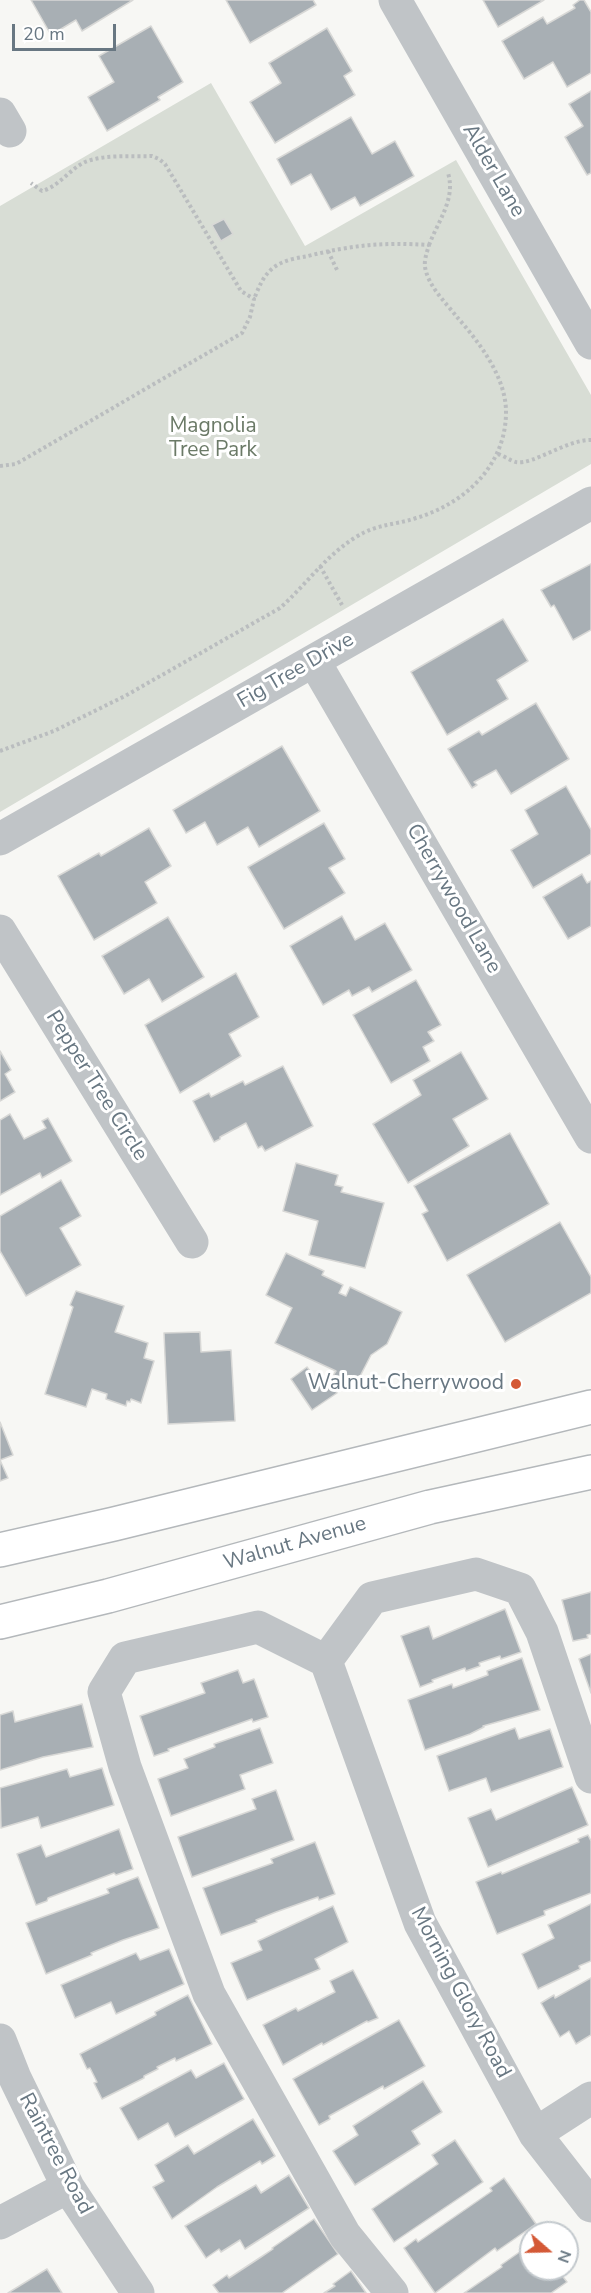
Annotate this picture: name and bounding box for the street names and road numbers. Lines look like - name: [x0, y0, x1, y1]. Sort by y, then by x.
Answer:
- street label: Alder Lane: [456, 120, 530, 222]
- street label: Fig Tree Drive: [233, 628, 359, 714]
- street label: Cherrywood Lane: [400, 820, 506, 978]
- street label: Pepper Tree Circle: [40, 1006, 152, 1166]
- street label: Walnut Avenue: [221, 1512, 369, 1576]
- street label: Morning Glory Road: [404, 1903, 516, 2083]
- street label: Raintree Road: [13, 2089, 97, 2219]

